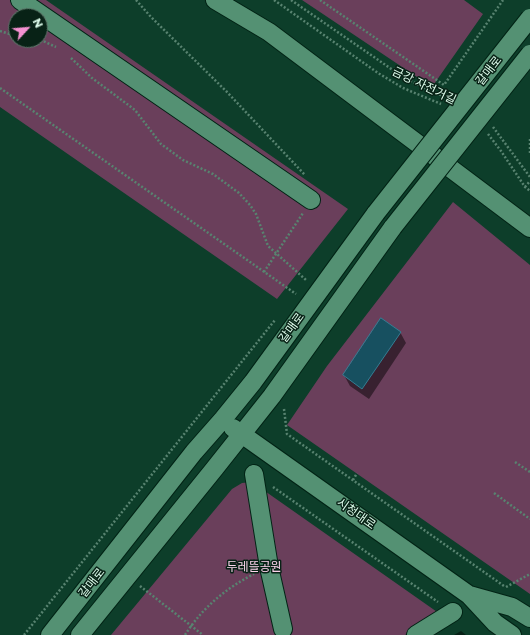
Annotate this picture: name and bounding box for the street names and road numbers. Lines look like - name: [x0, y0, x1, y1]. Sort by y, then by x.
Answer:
- street label: 갈매로: [473, 54, 505, 88]
- street label: 금강 자전거길: [390, 64, 458, 108]
- street label: 갈매로: [276, 310, 308, 346]
- street label: 시청대로: [334, 495, 378, 533]
- street label: 갈매로: [76, 566, 108, 600]

